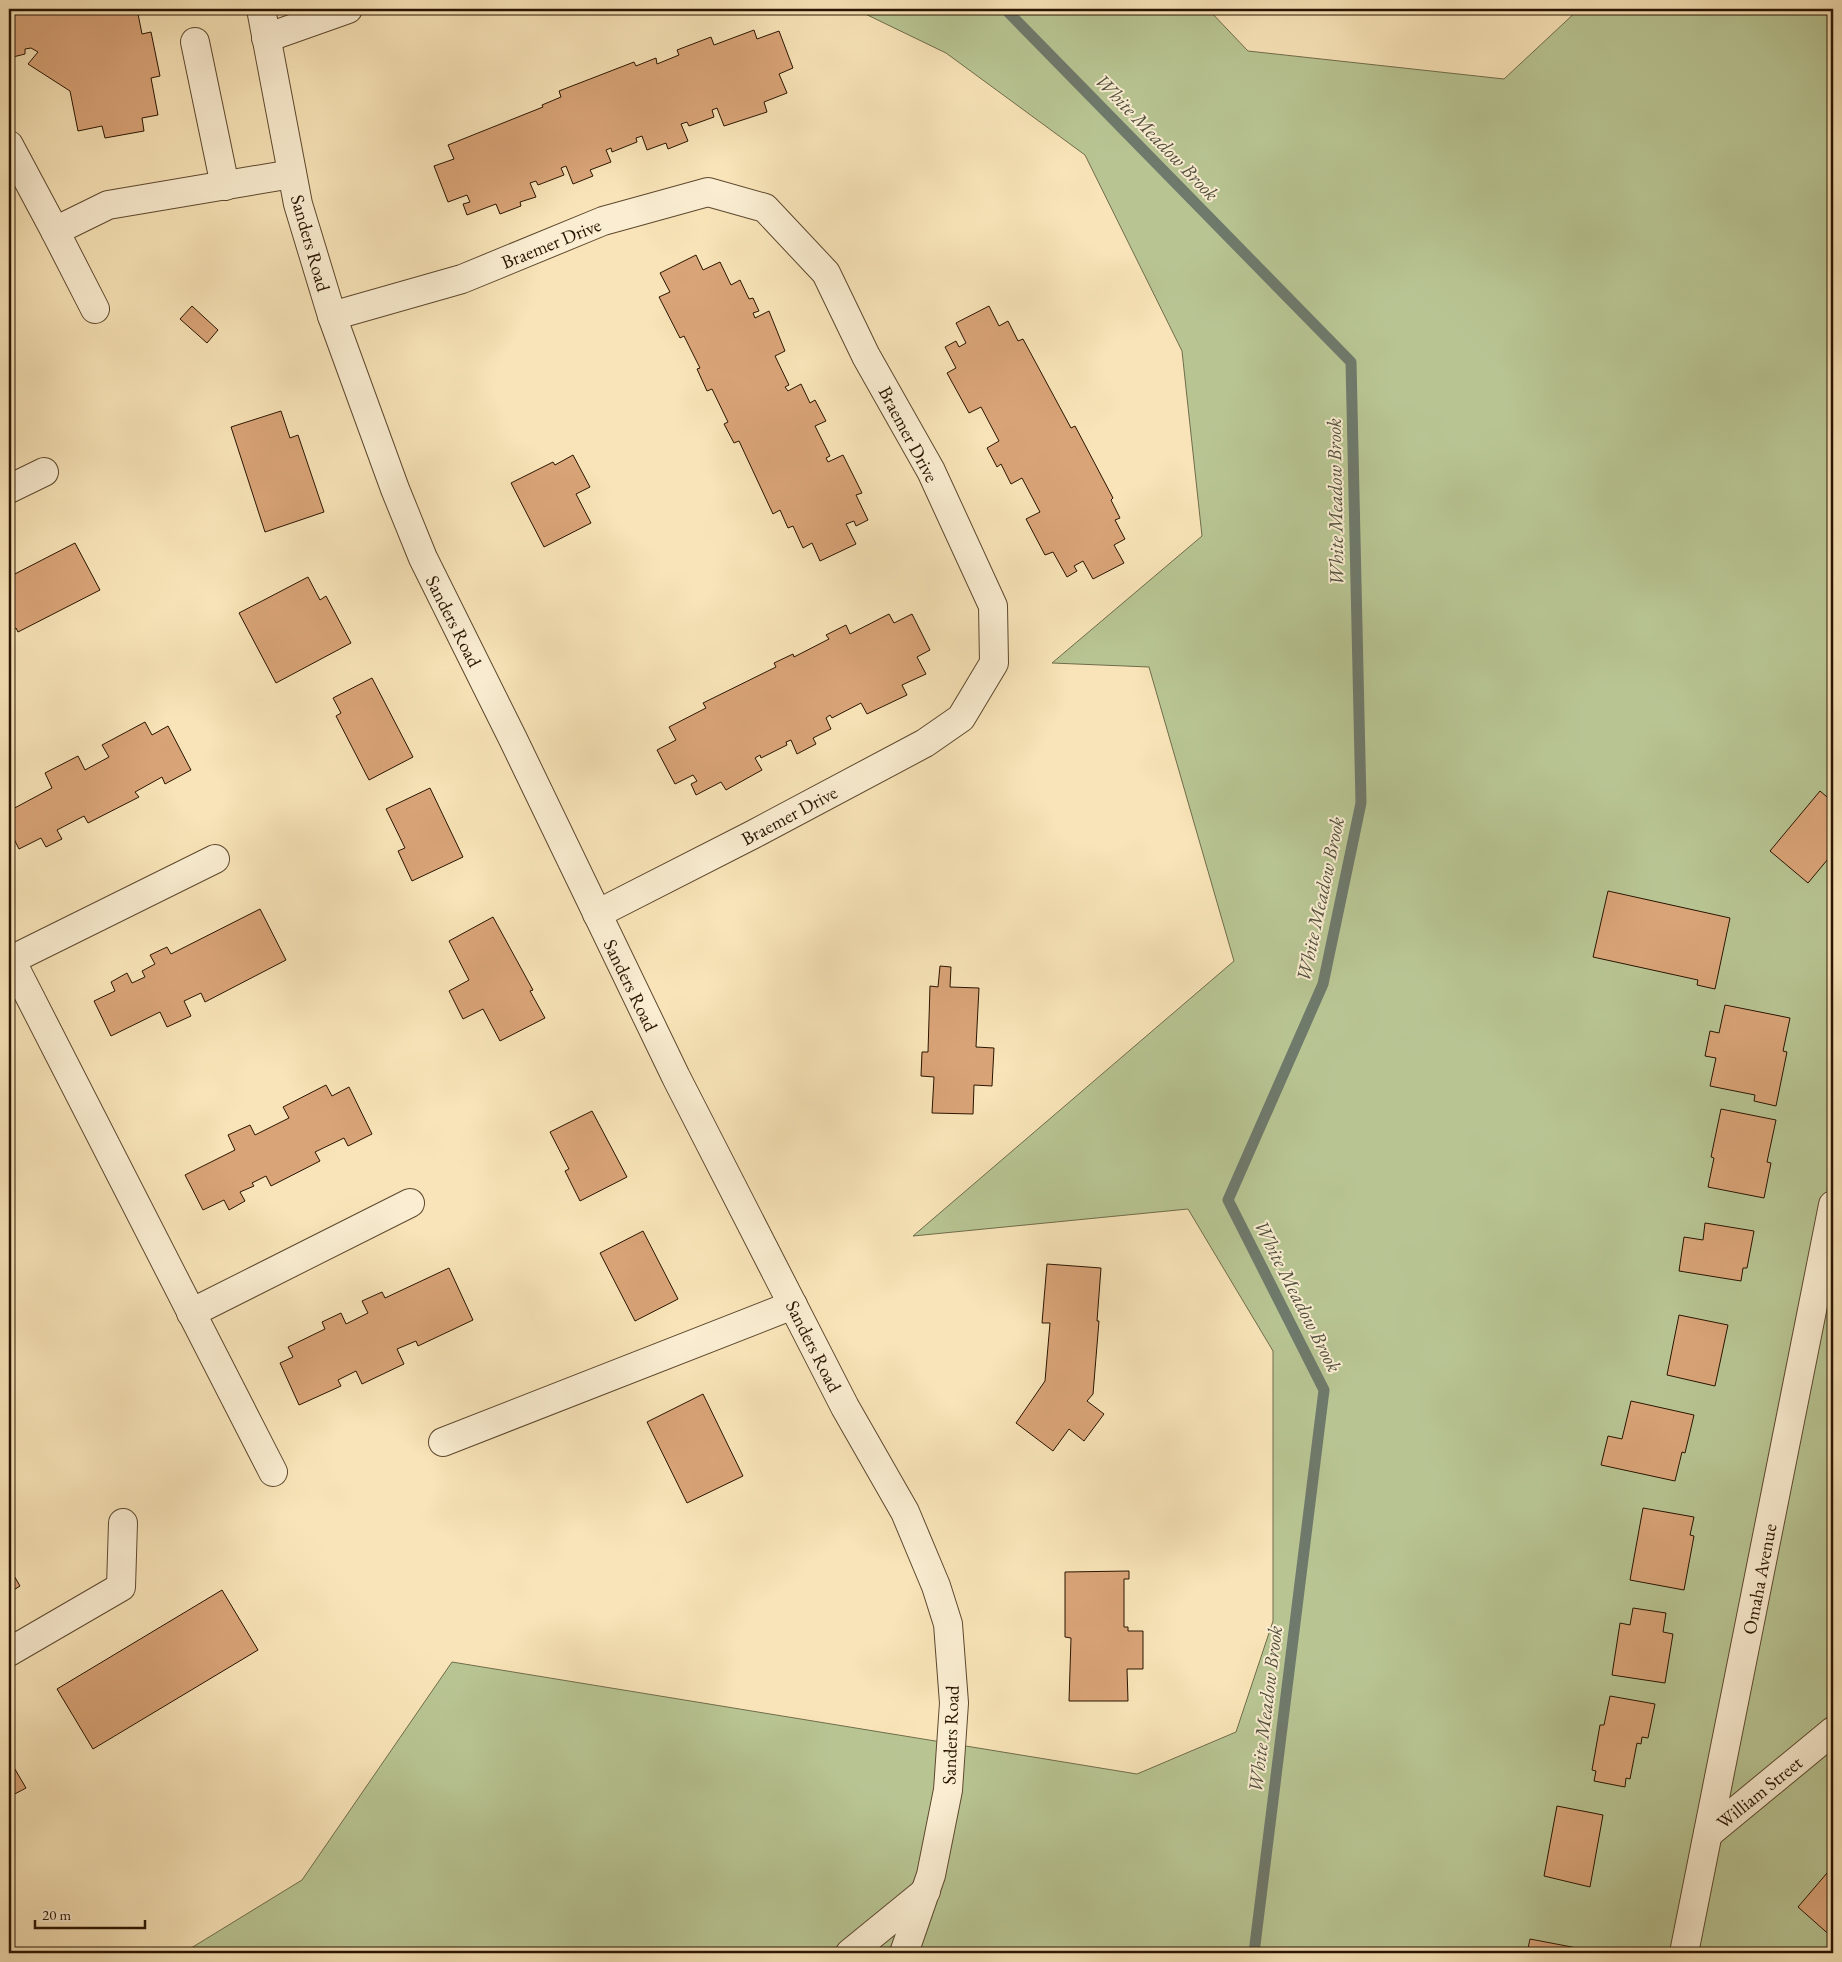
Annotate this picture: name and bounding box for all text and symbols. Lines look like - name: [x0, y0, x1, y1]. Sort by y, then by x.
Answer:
- water label: White Meadow Brook: [1090, 68, 1224, 206]
- street label: Sanders Road: [285, 192, 336, 295]
- street label: Braemer Drive: [498, 212, 605, 275]
- street label: Braemer Drive: [873, 382, 944, 487]
- water label: White Meadow Brook: [1321, 418, 1349, 586]
- street label: Sanders Road: [420, 571, 487, 672]
- street label: Braemer Drive: [737, 780, 842, 851]
- water label: White Meadow Brook: [1290, 814, 1350, 984]
- street label: Sanders Road: [597, 935, 664, 1036]
- water label: White Meadow Brook: [1248, 1216, 1348, 1376]
- street label: Sanders Road: [780, 1296, 847, 1397]
- street label: Omaha Avenue: [1736, 1521, 1783, 1637]
- water label: White Meadow Brook: [1242, 1624, 1288, 1794]
- street label: Sanders Road: [936, 1684, 965, 1785]
- street label: William Street: [1711, 1750, 1807, 1835]
- scale bar: [35, 1897, 145, 1929]
- text: 20 m: [42, 1905, 71, 1924]

